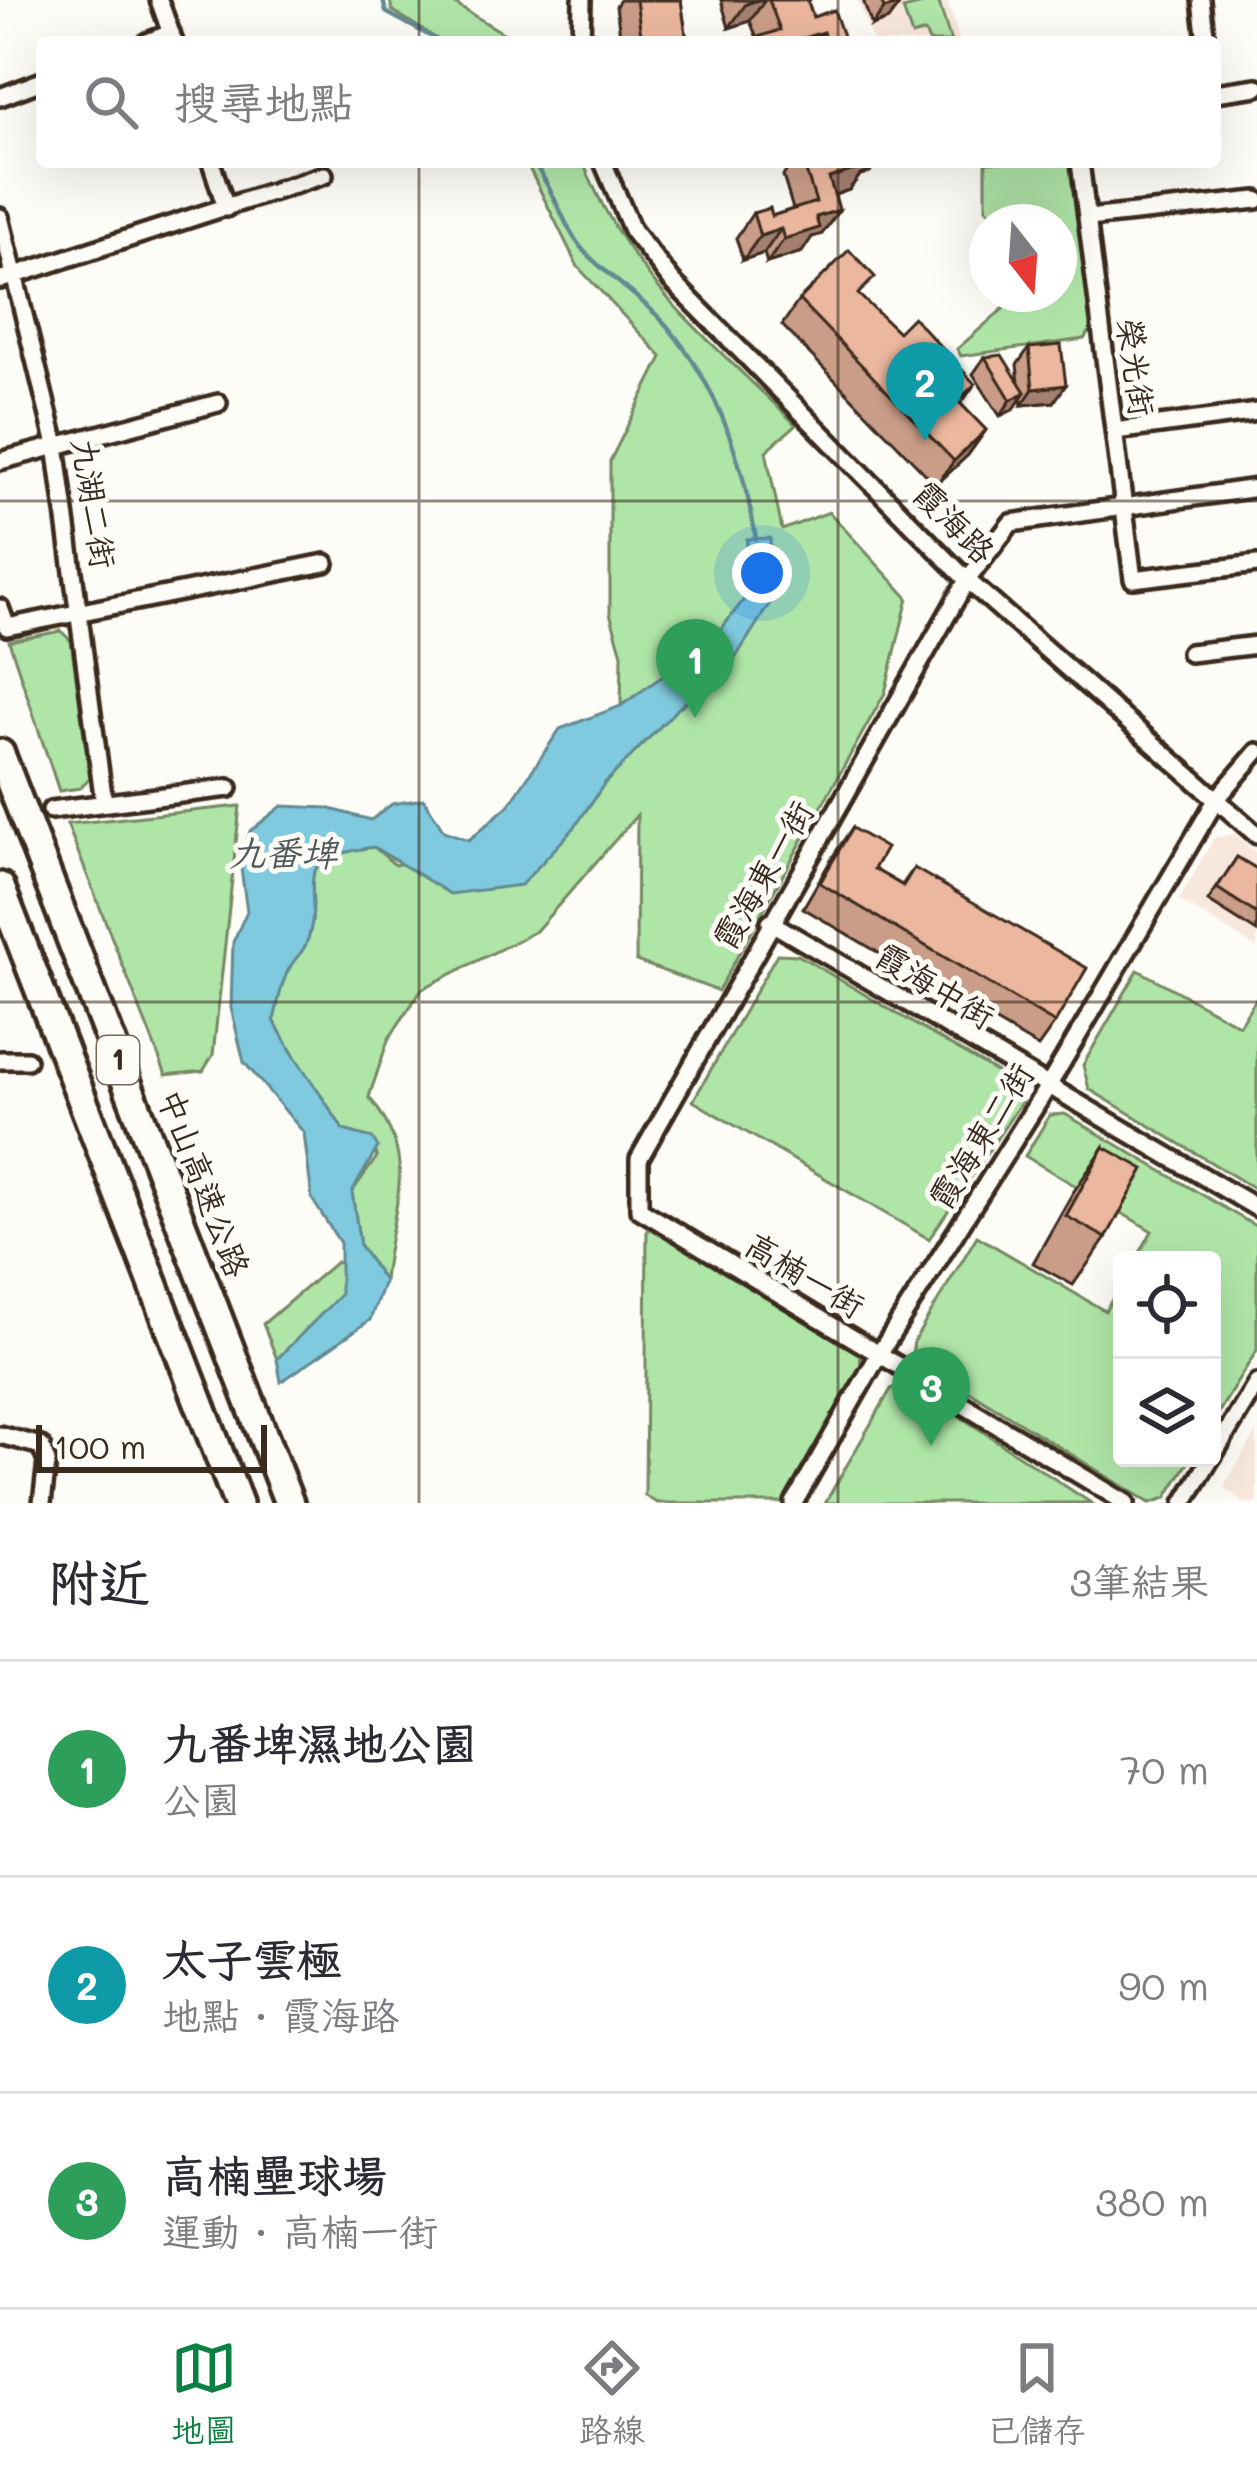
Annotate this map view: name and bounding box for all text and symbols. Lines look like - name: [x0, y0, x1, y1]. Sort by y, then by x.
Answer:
- search box: [36, 36, 1221, 168]
- icon: search: [78, 69, 144, 135]
- text: 搜尋地點: [174, 72, 354, 130]
- north arrow: [969, 204, 1077, 312]
- street label: 榮光街: [1109, 315, 1166, 419]
- pin: 2: [886, 342, 964, 441]
- street label: 九湖二街: [64, 434, 127, 571]
- street label: 霞海路: [905, 471, 1005, 571]
- your location: [732, 543, 792, 603]
- pin: 1: [656, 619, 734, 718]
- street label: 霞海東一街: [702, 792, 822, 956]
- water label: 九番埤: [229, 828, 340, 875]
- street label: 霞海中街: [868, 932, 1003, 1037]
- road number: 1: [97, 1036, 139, 1084]
- street label: 霞海東二街: [918, 1054, 1042, 1217]
- street label: 中山高速公路: [150, 1082, 261, 1283]
- street label: 高楠一街: [738, 1221, 873, 1326]
- map controls: [1113, 1251, 1221, 1467]
- button: locate: [1113, 1251, 1221, 1359]
- pin: 3: [892, 1347, 970, 1446]
- button: layers: [1113, 1359, 1221, 1467]
- scale bar: [36, 1419, 267, 1472]
- text: 100 m: [54, 1424, 146, 1467]
- text: 附近: [48, 1547, 150, 1614]
- text: 3筆結果: [1069, 1555, 1209, 1606]
- text: 九番埤濕地公園: [162, 1713, 477, 1771]
- text: 1: [78, 1743, 96, 1794]
- text: 70 m: [1120, 1743, 1209, 1794]
- text: 公園: [162, 1773, 240, 1824]
- text: 太子雲極: [162, 1929, 342, 1987]
- text: 2: [76, 1959, 98, 2010]
- text: 90 m: [1118, 1959, 1209, 2010]
- text: 地點 · 霞海路: [162, 1989, 399, 2040]
- text: 高楠壘球場: [162, 2145, 387, 2203]
- text: 3: [75, 2175, 99, 2226]
- text: 380 m: [1095, 2175, 1209, 2226]
- text: 運動 · 高楠一街: [162, 2205, 438, 2256]
- tab: 地圖: [171, 2335, 237, 2451]
- tab: 路線: [579, 2335, 645, 2451]
- tab: 已儲存: [987, 2335, 1086, 2451]

